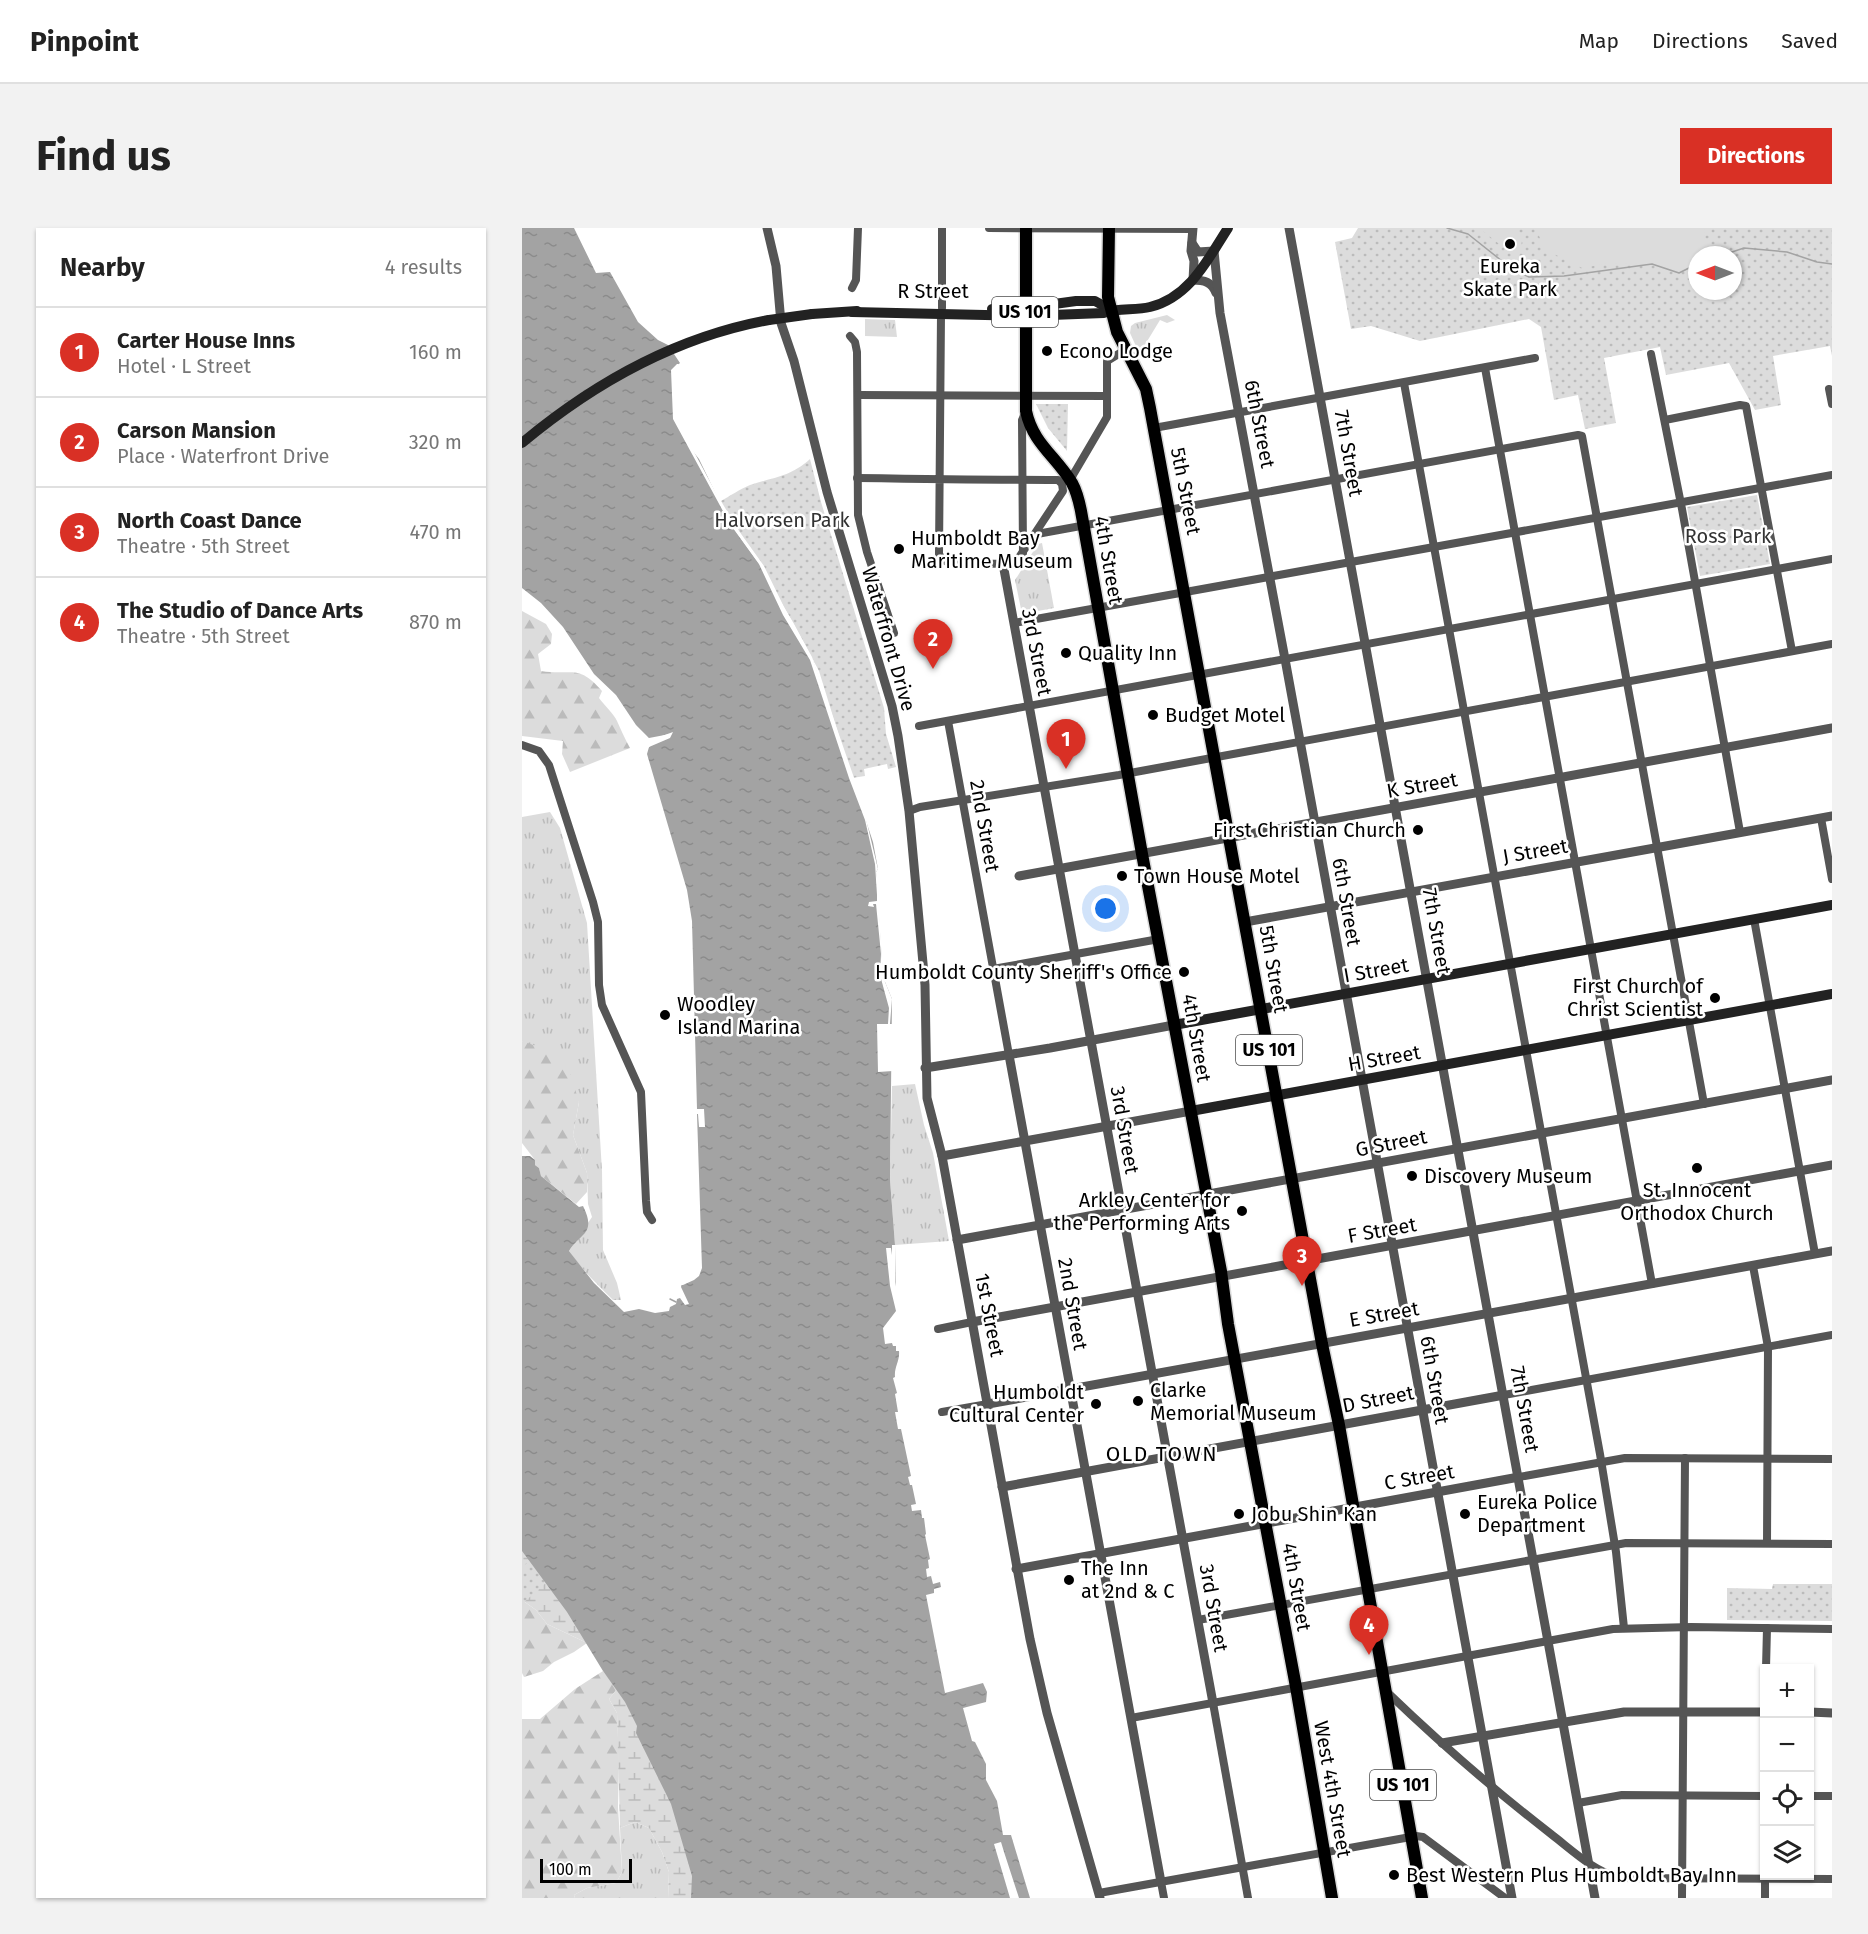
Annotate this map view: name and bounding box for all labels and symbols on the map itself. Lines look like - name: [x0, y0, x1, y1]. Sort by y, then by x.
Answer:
- marker: Eureka Skate Park: [1503, 237, 1517, 251]
- north arrow: [1688, 246, 1742, 300]
- place label: Eureka Skate Park: [1463, 254, 1558, 301]
- street label: R Street: [897, 279, 970, 303]
- road number: US 101: [992, 297, 1058, 327]
- place label: Econo Lodge: [1059, 339, 1173, 363]
- marker: Econo Lodge: [1040, 344, 1054, 358]
- street label: 6th Street: [1240, 378, 1280, 471]
- street label: 7th Street: [1330, 408, 1369, 499]
- street label: 5th Street: [1166, 445, 1206, 537]
- park label: Halvorsen Park: [714, 508, 850, 532]
- street label: 4th Street: [1089, 514, 1129, 607]
- park label: Ross Park: [1685, 524, 1772, 548]
- place label: Humboldt Bay Maritime Museum: [911, 526, 1073, 573]
- marker: Humboldt Bay Maritime Museum: [892, 542, 906, 556]
- street label: Waterfront Drive: [857, 564, 921, 714]
- street label: 3rd Street: [1017, 606, 1057, 699]
- pin: 2: [914, 620, 952, 669]
- place label: Quality Inn: [1078, 641, 1177, 665]
- marker: Quality Inn: [1059, 646, 1073, 660]
- place label: Budget Motel: [1165, 703, 1285, 727]
- marker: Budget Motel: [1146, 708, 1160, 722]
- pin: 1: [1046, 720, 1086, 769]
- street label: K Street: [1385, 767, 1460, 803]
- street label: 2nd Street: [965, 778, 1005, 875]
- place label: First Christian Church: [1213, 818, 1406, 842]
- marker: First Christian Church: [1411, 823, 1425, 837]
- street label: J Street: [1501, 833, 1570, 869]
- street label: 6th Street: [1327, 856, 1367, 949]
- place label: Town House Motel: [1134, 864, 1300, 888]
- marker: Town House Motel: [1115, 869, 1129, 883]
- street label: 7th Street: [1418, 886, 1457, 977]
- your location: [1091, 894, 1120, 923]
- street label: 5th Street: [1255, 923, 1294, 1015]
- street label: I Street: [1342, 952, 1411, 988]
- place label: Humboldt County Sheriff's Office: [875, 960, 1172, 984]
- marker: Humboldt County Sheriff's Office: [1177, 965, 1191, 979]
- place label: First Church of Christ Scientist: [1567, 974, 1704, 1021]
- marker: First Church of Christ Scientist: [1708, 991, 1722, 1005]
- place label: Woodley Island Marina: [677, 992, 800, 1039]
- street label: 4th Street: [1177, 992, 1217, 1085]
- marker: Woodley Island Marina: [658, 1008, 672, 1022]
- road number: US 101: [1236, 1035, 1302, 1065]
- street label: H Street: [1346, 1040, 1423, 1076]
- street label: 3rd Street: [1105, 1084, 1145, 1176]
- street label: G Street: [1353, 1124, 1429, 1162]
- marker: St. Innocent Orthodox Church: [1690, 1161, 1704, 1175]
- place label: Discovery Museum: [1424, 1164, 1592, 1188]
- marker: Discovery Museum: [1405, 1169, 1419, 1183]
- place label: St. Innocent Orthodox Church: [1620, 1178, 1774, 1225]
- place label: Arkley Center for the Performing Arts: [1053, 1188, 1230, 1235]
- marker: Arkley Center for the Performing Arts: [1235, 1204, 1249, 1218]
- street label: F Street: [1346, 1212, 1419, 1248]
- pin: 3: [1282, 1236, 1322, 1286]
- street label: 2nd Street: [1053, 1256, 1093, 1353]
- street label: 1st Street: [970, 1271, 1010, 1360]
- street label: E Street: [1347, 1296, 1421, 1332]
- street label: 6th Street: [1415, 1334, 1455, 1427]
- street label: 7th Street: [1506, 1364, 1545, 1455]
- place label: Clarke Memorial Museum: [1150, 1378, 1317, 1425]
- place label: Humboldt Cultural Center: [949, 1380, 1085, 1427]
- street label: D Street: [1340, 1380, 1417, 1418]
- marker: Clarke Memorial Museum: [1131, 1394, 1145, 1408]
- marker: Humboldt Cultural Center: [1089, 1397, 1103, 1411]
- district label: OLD TOWN: [1106, 1441, 1218, 1467]
- street label: C Street: [1382, 1459, 1457, 1495]
- place label: Eureka Police Department: [1477, 1490, 1597, 1537]
- place label: Jobu Shin Kan: [1251, 1502, 1377, 1526]
- marker: Jobu Shin Kan: [1232, 1507, 1246, 1521]
- marker: Eureka Police Department: [1458, 1507, 1472, 1521]
- street label: 4th Street: [1277, 1541, 1317, 1634]
- place label: The Inn at 2nd & C: [1081, 1556, 1174, 1603]
- street label: 3rd Street: [1194, 1562, 1234, 1654]
- marker: The Inn at 2nd & C: [1062, 1573, 1076, 1587]
- pin: 4: [1350, 1606, 1388, 1655]
- street label: West 4th Street: [1309, 1719, 1357, 1860]
- road number: US 101: [1370, 1770, 1436, 1800]
- scale bar: [540, 1856, 632, 1884]
- place label: Best Western Plus Humboldt Bay Inn: [1406, 1863, 1737, 1887]
- marker: Best Western Plus Humboldt Bay Inn: [1387, 1868, 1401, 1882]

